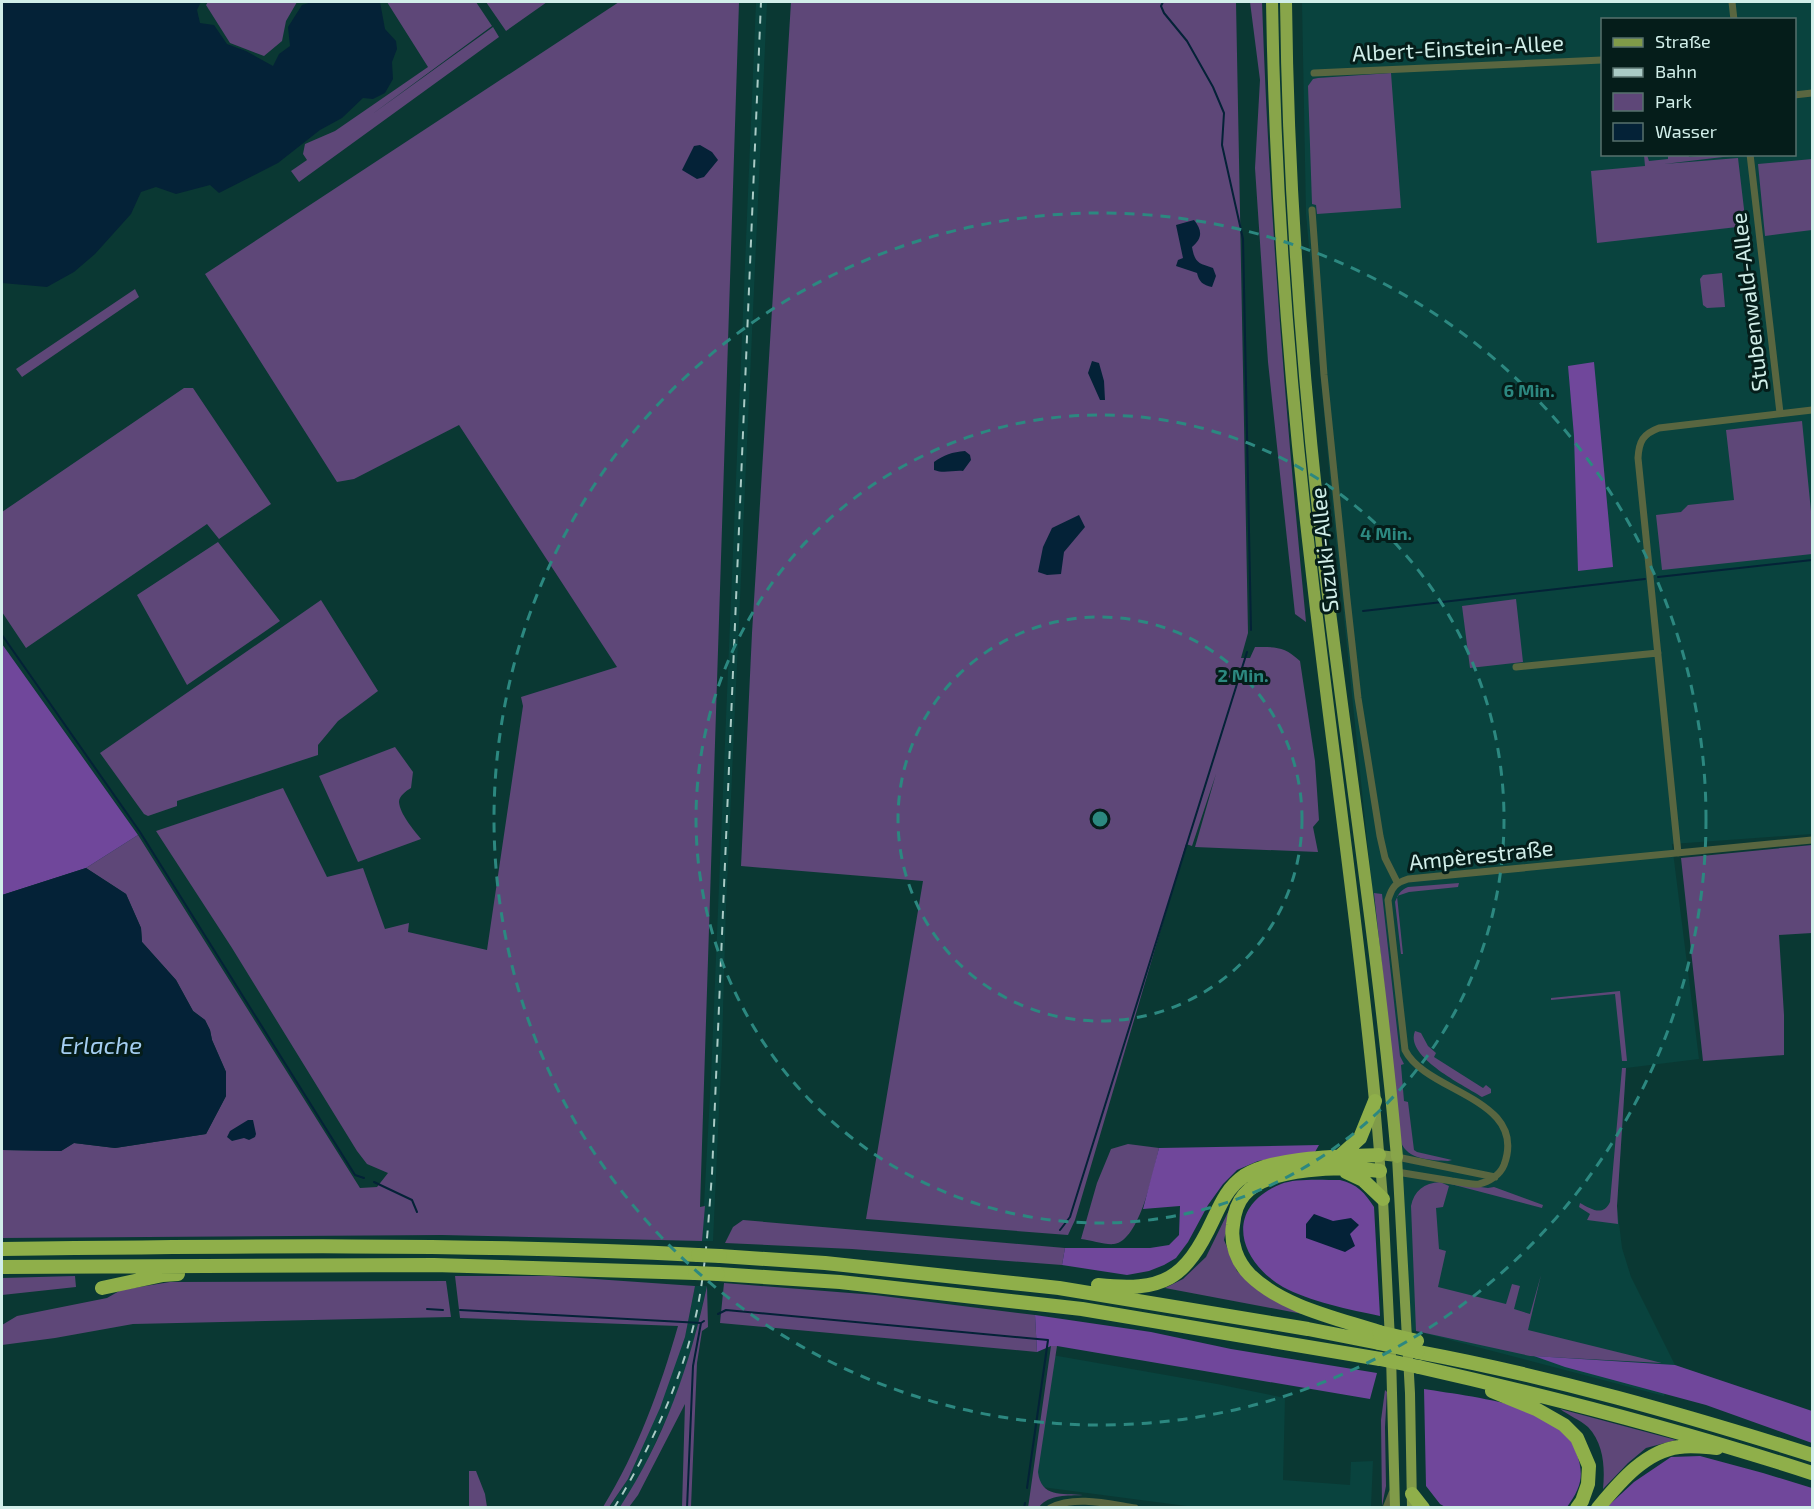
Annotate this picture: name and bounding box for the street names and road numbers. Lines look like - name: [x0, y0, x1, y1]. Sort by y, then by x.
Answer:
- street label: Albert-Einstein-Allee: [1351, 28, 1564, 66]
- street label: Stubenwald-Allee: [1724, 211, 1772, 393]
- street label: Suzuki-Allee: [1304, 486, 1342, 614]
- street label: Ampèrestraße: [1407, 833, 1554, 875]

